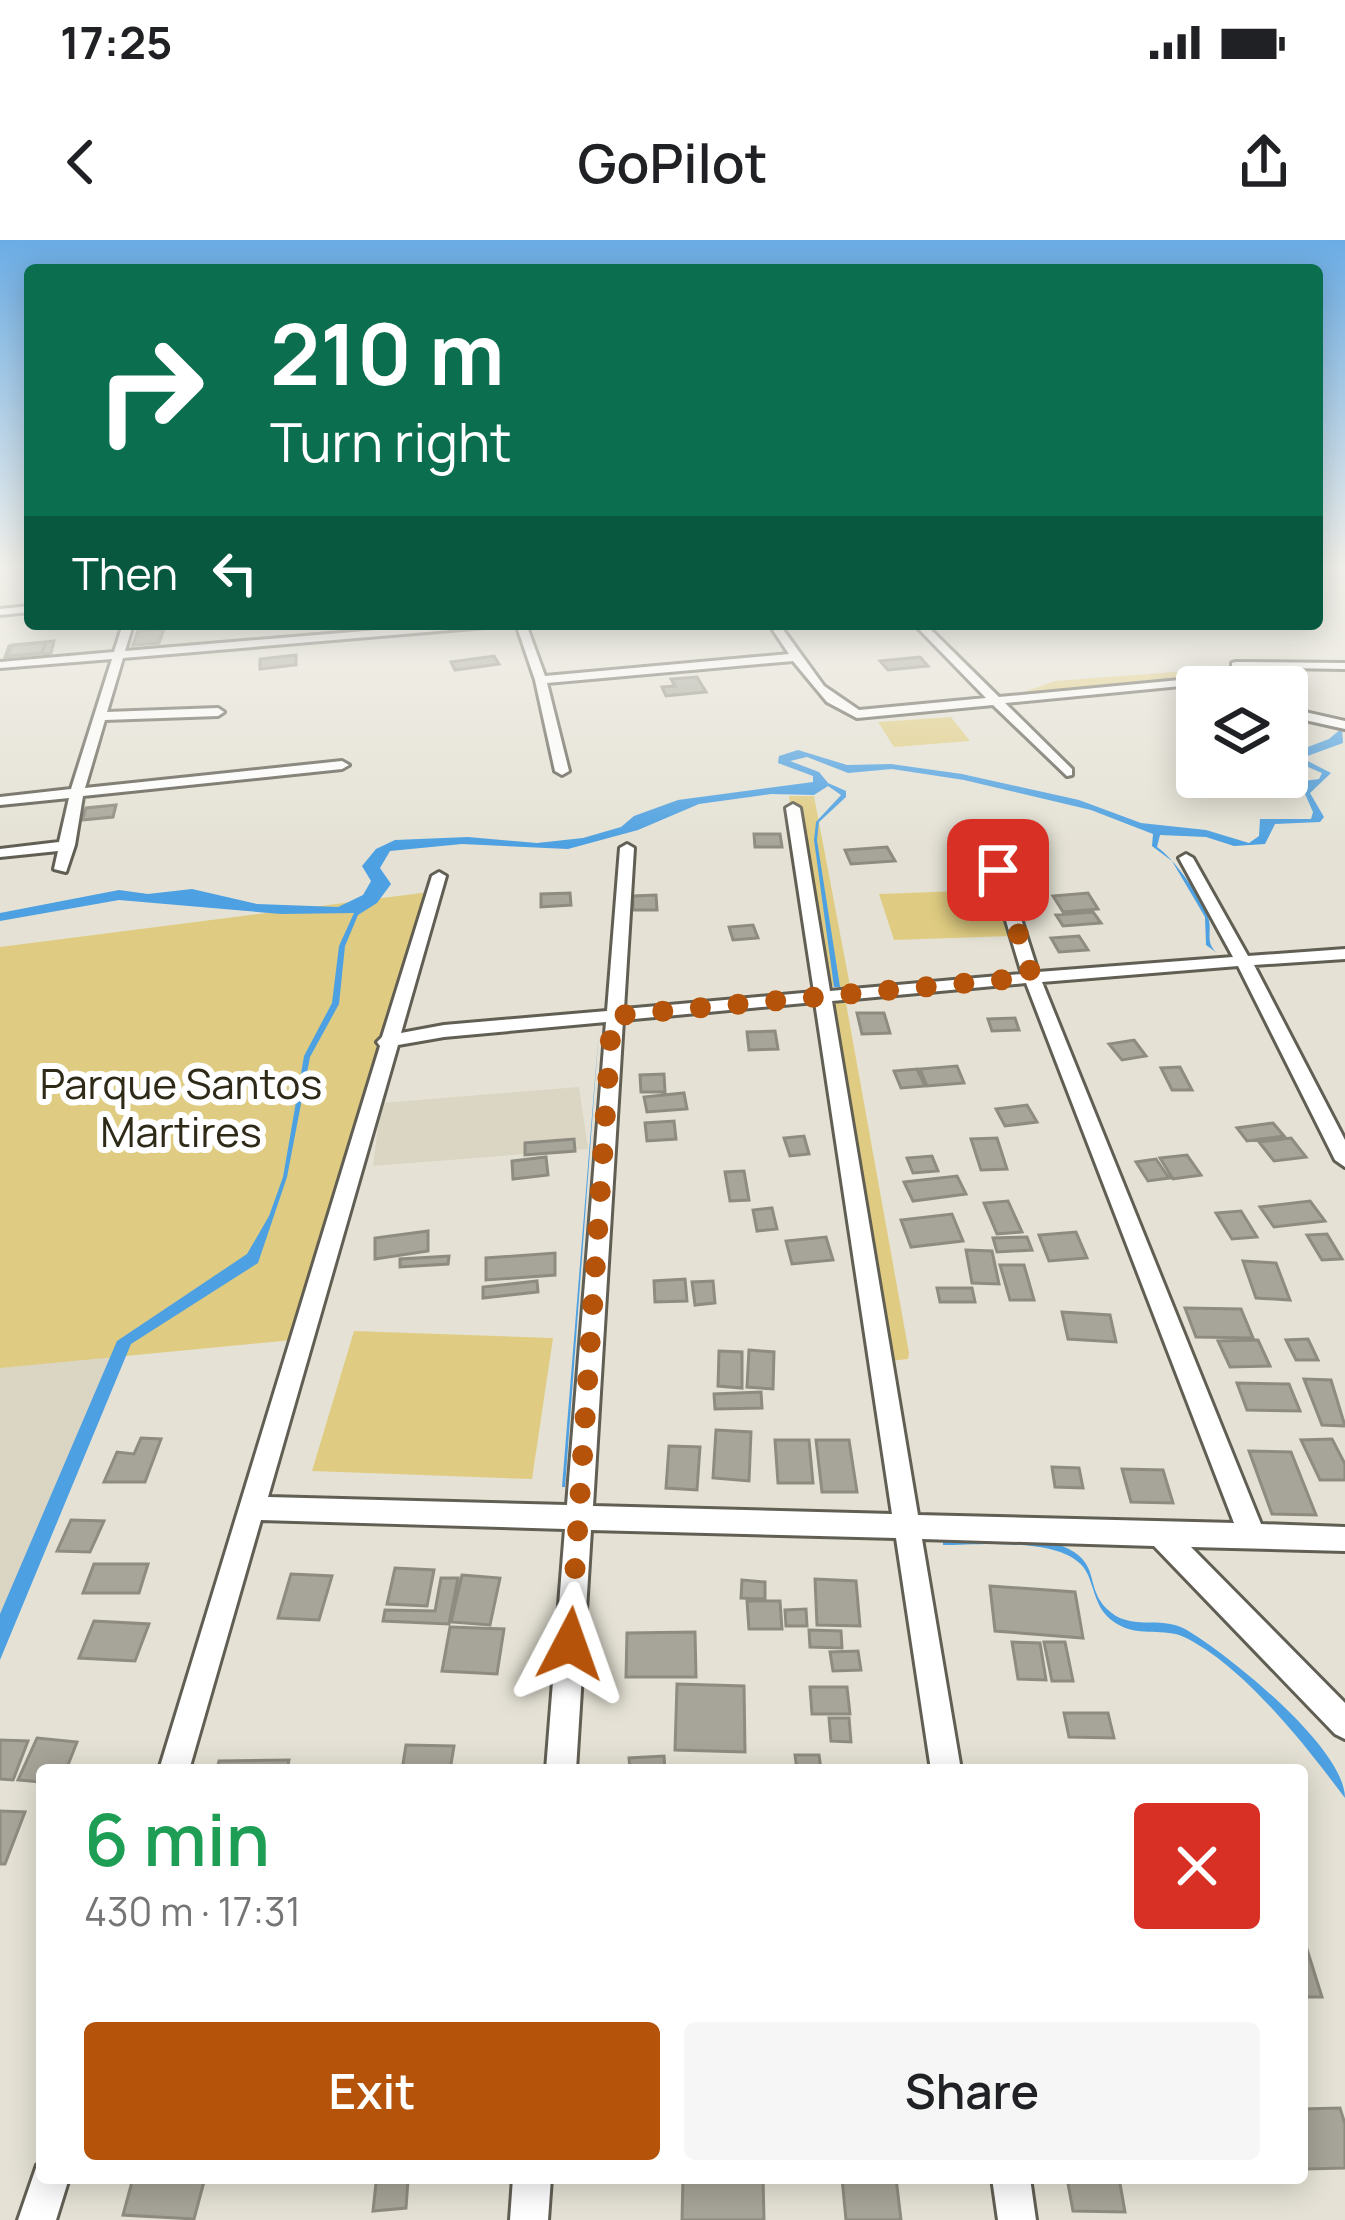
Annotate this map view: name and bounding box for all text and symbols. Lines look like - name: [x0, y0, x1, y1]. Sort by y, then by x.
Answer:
- text: 17:25: [60, 11, 172, 73]
- text: GoPilot: [577, 125, 768, 199]
- icon: back: [48, 129, 114, 195]
- icon: share: [1231, 129, 1297, 195]
- text: 210 m: [270, 295, 504, 410]
- icon: right: [72, 312, 228, 468]
- text: Turn right: [270, 404, 512, 478]
- icon: left: [202, 540, 268, 606]
- text: Then: [72, 542, 178, 604]
- map controls: [1176, 666, 1308, 798]
- button: layers: [1176, 666, 1308, 798]
- pin: [947, 819, 1049, 921]
- icon: arrive: [965, 837, 1031, 903]
- park label: Parque Santos Martires: [40, 1054, 322, 1160]
- position arrow: [507, 1581, 633, 1707]
- text: 6 min: [84, 1789, 270, 1888]
- button: close: [1134, 1803, 1260, 1929]
- text: 430 m · 17:31: [84, 1884, 301, 1938]
- button: Exit: [84, 2022, 660, 2160]
- button: Share: [684, 2022, 1260, 2160]

